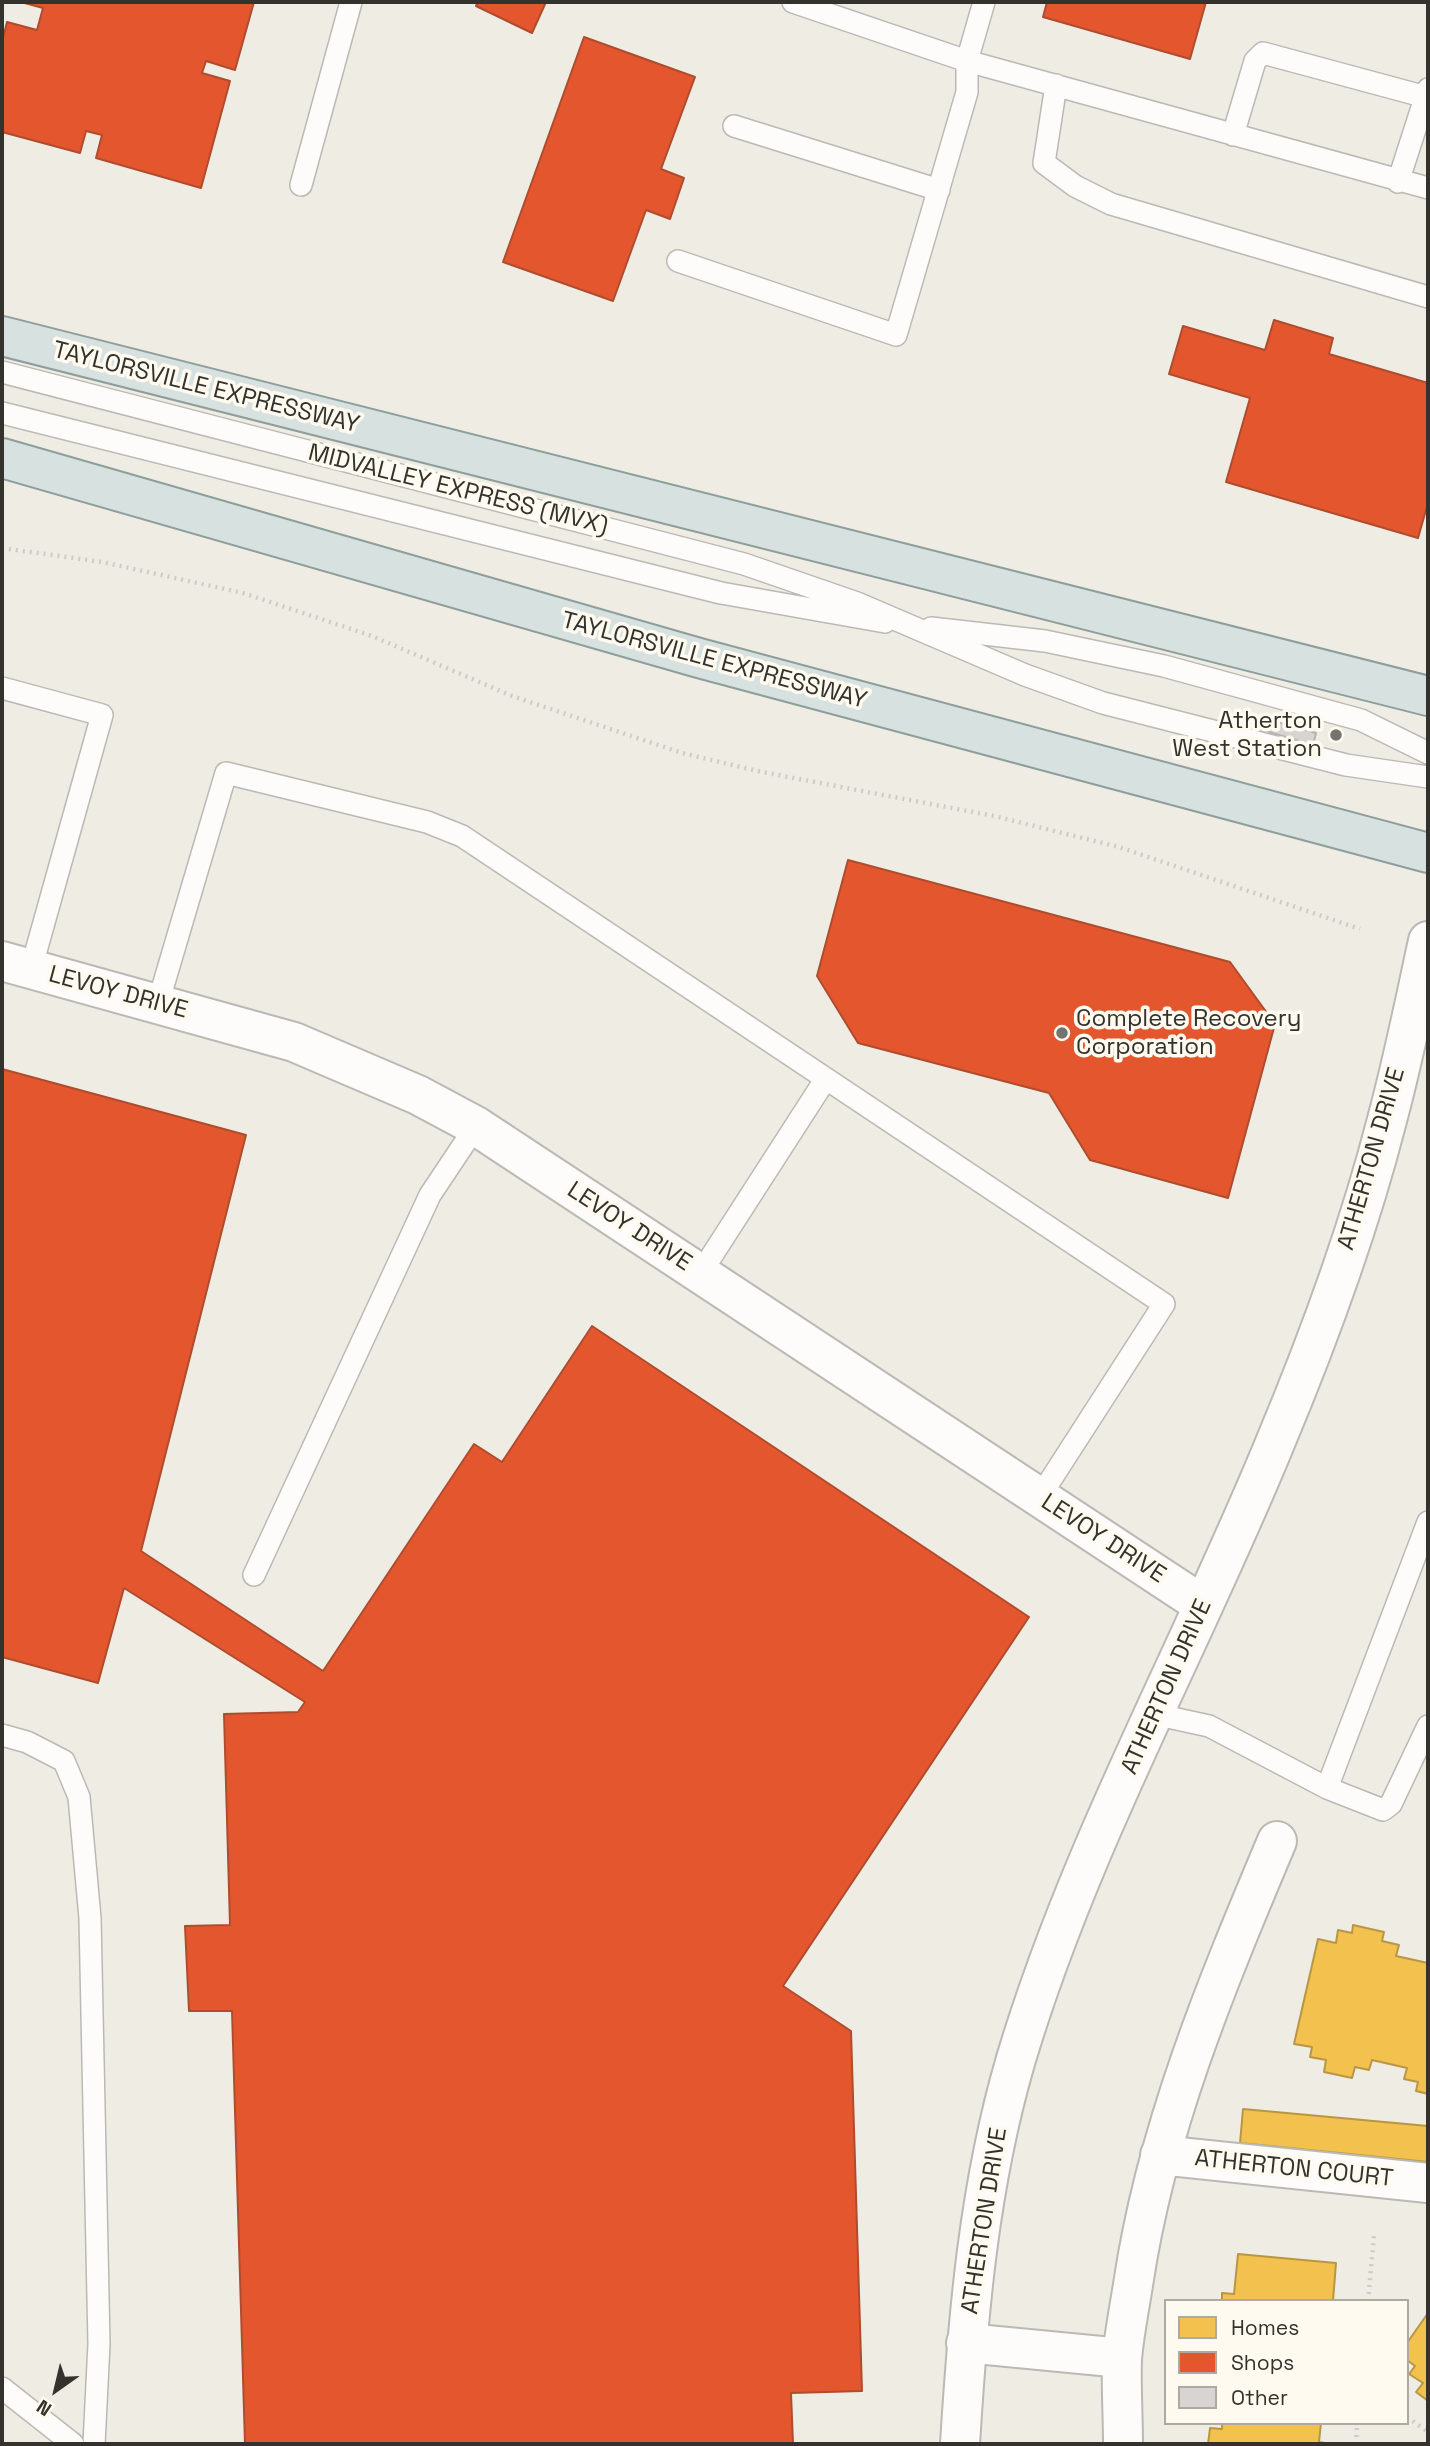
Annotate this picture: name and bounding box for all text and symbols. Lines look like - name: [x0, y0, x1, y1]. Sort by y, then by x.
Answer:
- street label: TAYLORSVILLE EXPRESSWAY: [50, 336, 362, 440]
- street label: MIDVALLEY EXPRESS (MVX): [305, 439, 611, 541]
- street label: TAYLORSVILLE EXPRESSWAY: [558, 606, 870, 716]
- place label: Atherton West Station: [1172, 707, 1322, 763]
- marker: Atherton West Station: [1328, 727, 1344, 743]
- street label: LEVOY DRIVE: [45, 961, 191, 1025]
- place label: Complete Recovery Corporation: [1076, 1005, 1301, 1061]
- marker: Complete Recovery Corporation: [1054, 1025, 1070, 1041]
- street label: ATHERTON DRIVE: [1332, 1064, 1412, 1254]
- street label: LEVOY DRIVE: [561, 1176, 697, 1278]
- street label: LEVOY DRIVE: [1035, 1488, 1171, 1590]
- street label: ATHERTON DRIVE: [1116, 1595, 1218, 1779]
- street label: ATHERTON DRIVE: [956, 2126, 1014, 2316]
- street label: ATHERTON COURT: [1193, 2144, 1395, 2194]
- legend: [1164, 2299, 1409, 2425]
- text: Homes: [1231, 2314, 1299, 2341]
- text: Shops: [1231, 2349, 1294, 2376]
- north arrow: [21, 2355, 91, 2425]
- text: Other: [1231, 2384, 1288, 2411]
- text: N: [32, 2394, 56, 2422]

